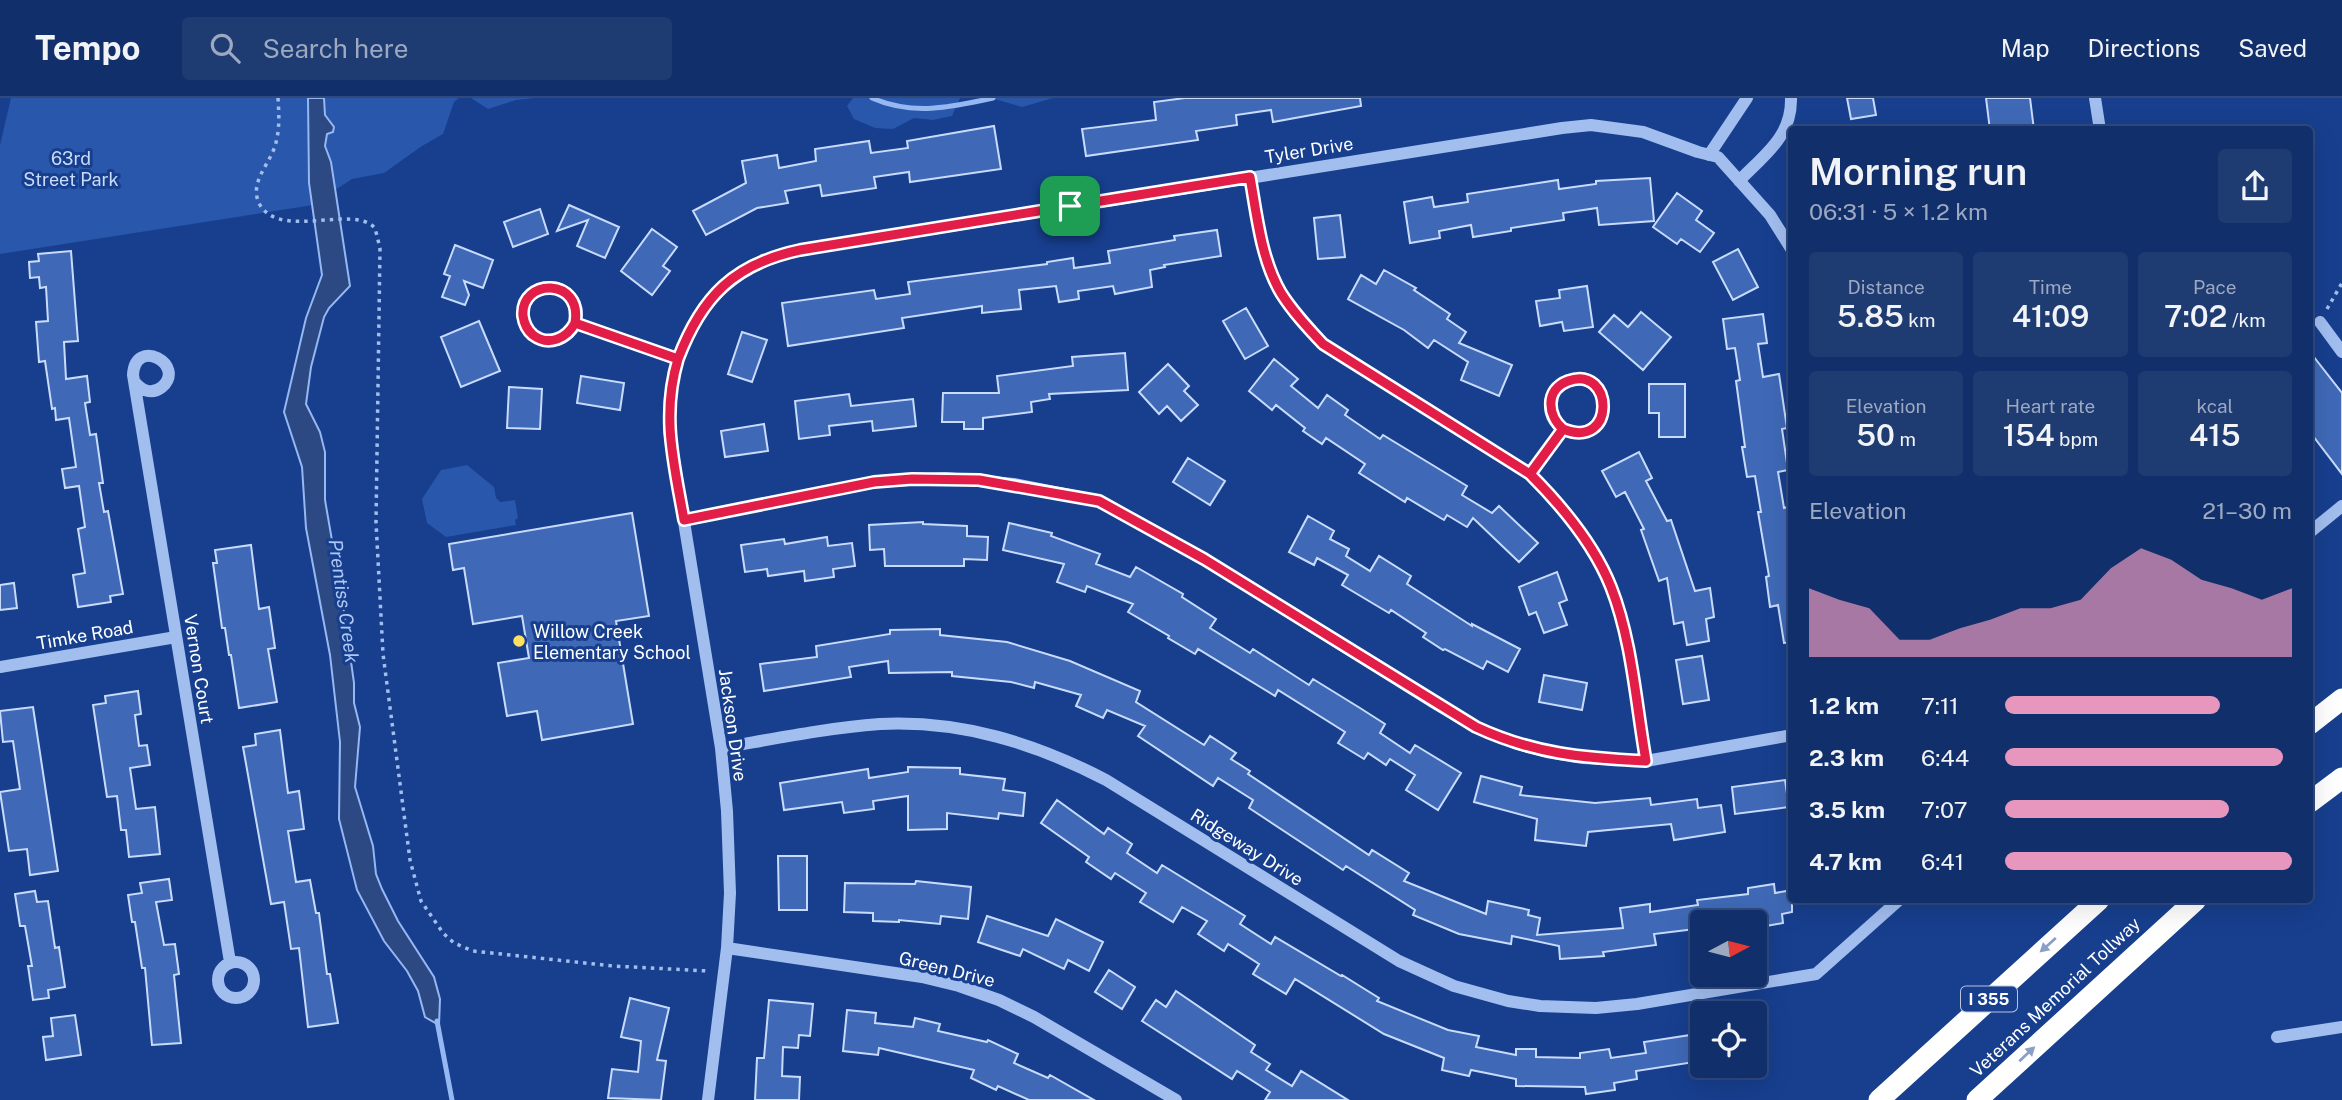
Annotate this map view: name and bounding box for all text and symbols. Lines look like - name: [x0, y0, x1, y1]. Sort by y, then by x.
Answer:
- search box: [182, 17, 672, 80]
- text: Tempo: [35, 29, 140, 67]
- icon: search: [206, 29, 244, 67]
- text: Search here: [262, 33, 408, 64]
- text: Map: [2001, 34, 2050, 62]
- text: Directions: [2088, 34, 2200, 62]
- text: Saved: [2238, 34, 2307, 62]
- street label: Tyler Drive: [1263, 133, 1355, 167]
- park label: 63rd Street Park: [23, 148, 119, 190]
- text: Morning run: [1809, 149, 2027, 194]
- button: share: [2218, 149, 2292, 223]
- pin: [1040, 176, 1100, 236]
- icon: arrive: [1051, 187, 1089, 225]
- text: 06:31 · 5 × 1.2 km: [1809, 198, 1988, 225]
- text: Distance: [1848, 276, 1925, 298]
- text: Time: [2029, 276, 2072, 298]
- text: Pace: [2193, 276, 2237, 298]
- text: 5.85: [1837, 298, 1904, 334]
- text: 41:09: [2012, 298, 2089, 334]
- text: 7:02: [2164, 298, 2227, 334]
- text: km: [1904, 309, 1935, 331]
- text: /km: [2227, 309, 2266, 331]
- text: Elevation: [1846, 395, 1926, 417]
- text: Heart rate: [2006, 395, 2095, 417]
- text: kcal: [2196, 395, 2233, 417]
- text: 50: [1856, 417, 1895, 453]
- text: 154: [2003, 417, 2054, 453]
- text: 415: [2189, 417, 2241, 453]
- text: m: [1895, 428, 1916, 450]
- text: bpm: [2054, 428, 2098, 450]
- text: Elevation: [1809, 497, 1907, 524]
- text: 21–30 m: [2202, 497, 2292, 524]
- water label: Prentiss Creek: [324, 538, 364, 665]
- street label: Vernon Court: [180, 613, 218, 725]
- street label: Timke Road: [35, 616, 135, 654]
- place label: Willow Creek Elementary School: [533, 621, 691, 663]
- marker: Willow Creek Elementary School: [511, 633, 527, 649]
- street label: Jackson Drive: [715, 667, 751, 783]
- text: 1.2 km: [1809, 692, 1879, 719]
- text: 7:11: [1921, 692, 1959, 719]
- text: 2.3 km: [1809, 744, 1884, 771]
- text: 6:44: [1921, 744, 1969, 771]
- text: 3.5 km: [1809, 796, 1885, 823]
- text: 7:07: [1921, 796, 1967, 823]
- street label: Ridgeway Drive: [1187, 804, 1307, 890]
- text: 4.7 km: [1809, 848, 1882, 875]
- text: 6:41: [1921, 848, 1964, 875]
- north arrow: [1690, 910, 1768, 987]
- map controls: [1690, 910, 1767, 1078]
- street label: Veterans Memorial Tollway: [1966, 913, 2145, 1081]
- one-way arrow: [2039, 937, 2057, 953]
- street label: Green Drive: [897, 947, 997, 991]
- road number: I 355: [1961, 986, 2017, 1012]
- button: locate: [1690, 1001, 1767, 1078]
- one-way arrow: [2018, 1046, 2035, 1062]

